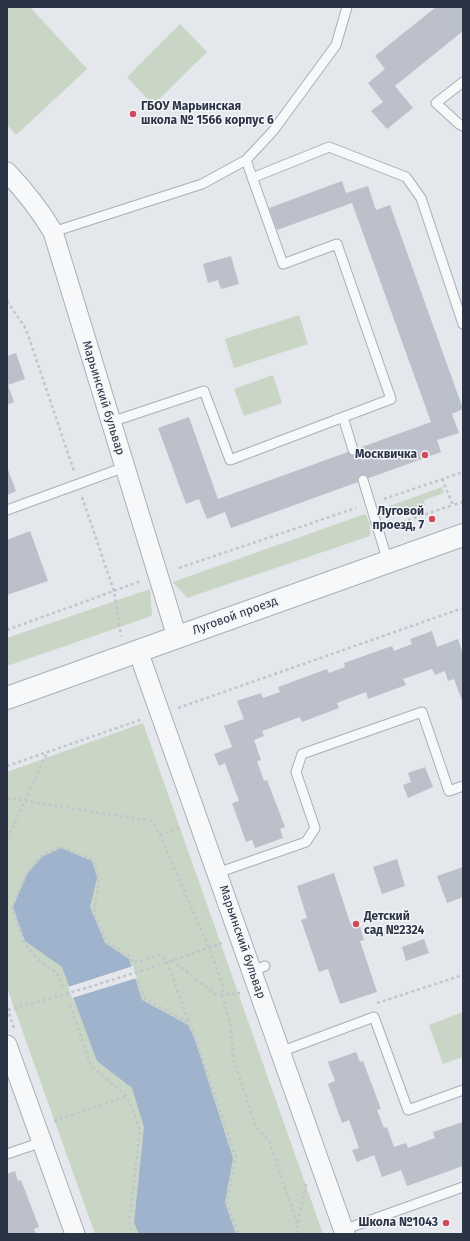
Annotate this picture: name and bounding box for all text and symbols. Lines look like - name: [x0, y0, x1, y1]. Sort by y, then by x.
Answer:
- place label: ГБОУ Марьинская школа № 1566 корпус 6: [141, 100, 274, 128]
- marker: ГБОУ Марьинская школа № 1566 корпус 6: [128, 109, 138, 119]
- street label: Марьинский бульвар: [79, 339, 127, 457]
- place label: Москвичка: [355, 448, 417, 462]
- marker: Москвичка: [420, 450, 430, 460]
- place label: Луговой проезд, 7: [372, 505, 424, 533]
- marker: Луговой проезд, 7: [427, 514, 437, 524]
- street label: Луговой проезд: [190, 594, 280, 638]
- street label: Марьинский бульвар: [216, 883, 268, 1001]
- place label: Детский сад №2324: [364, 910, 424, 938]
- marker: Детский сад №2324: [351, 919, 361, 929]
- place label: Школа №1043: [359, 1216, 438, 1230]
- marker: Школа №1043: [441, 1218, 451, 1228]

